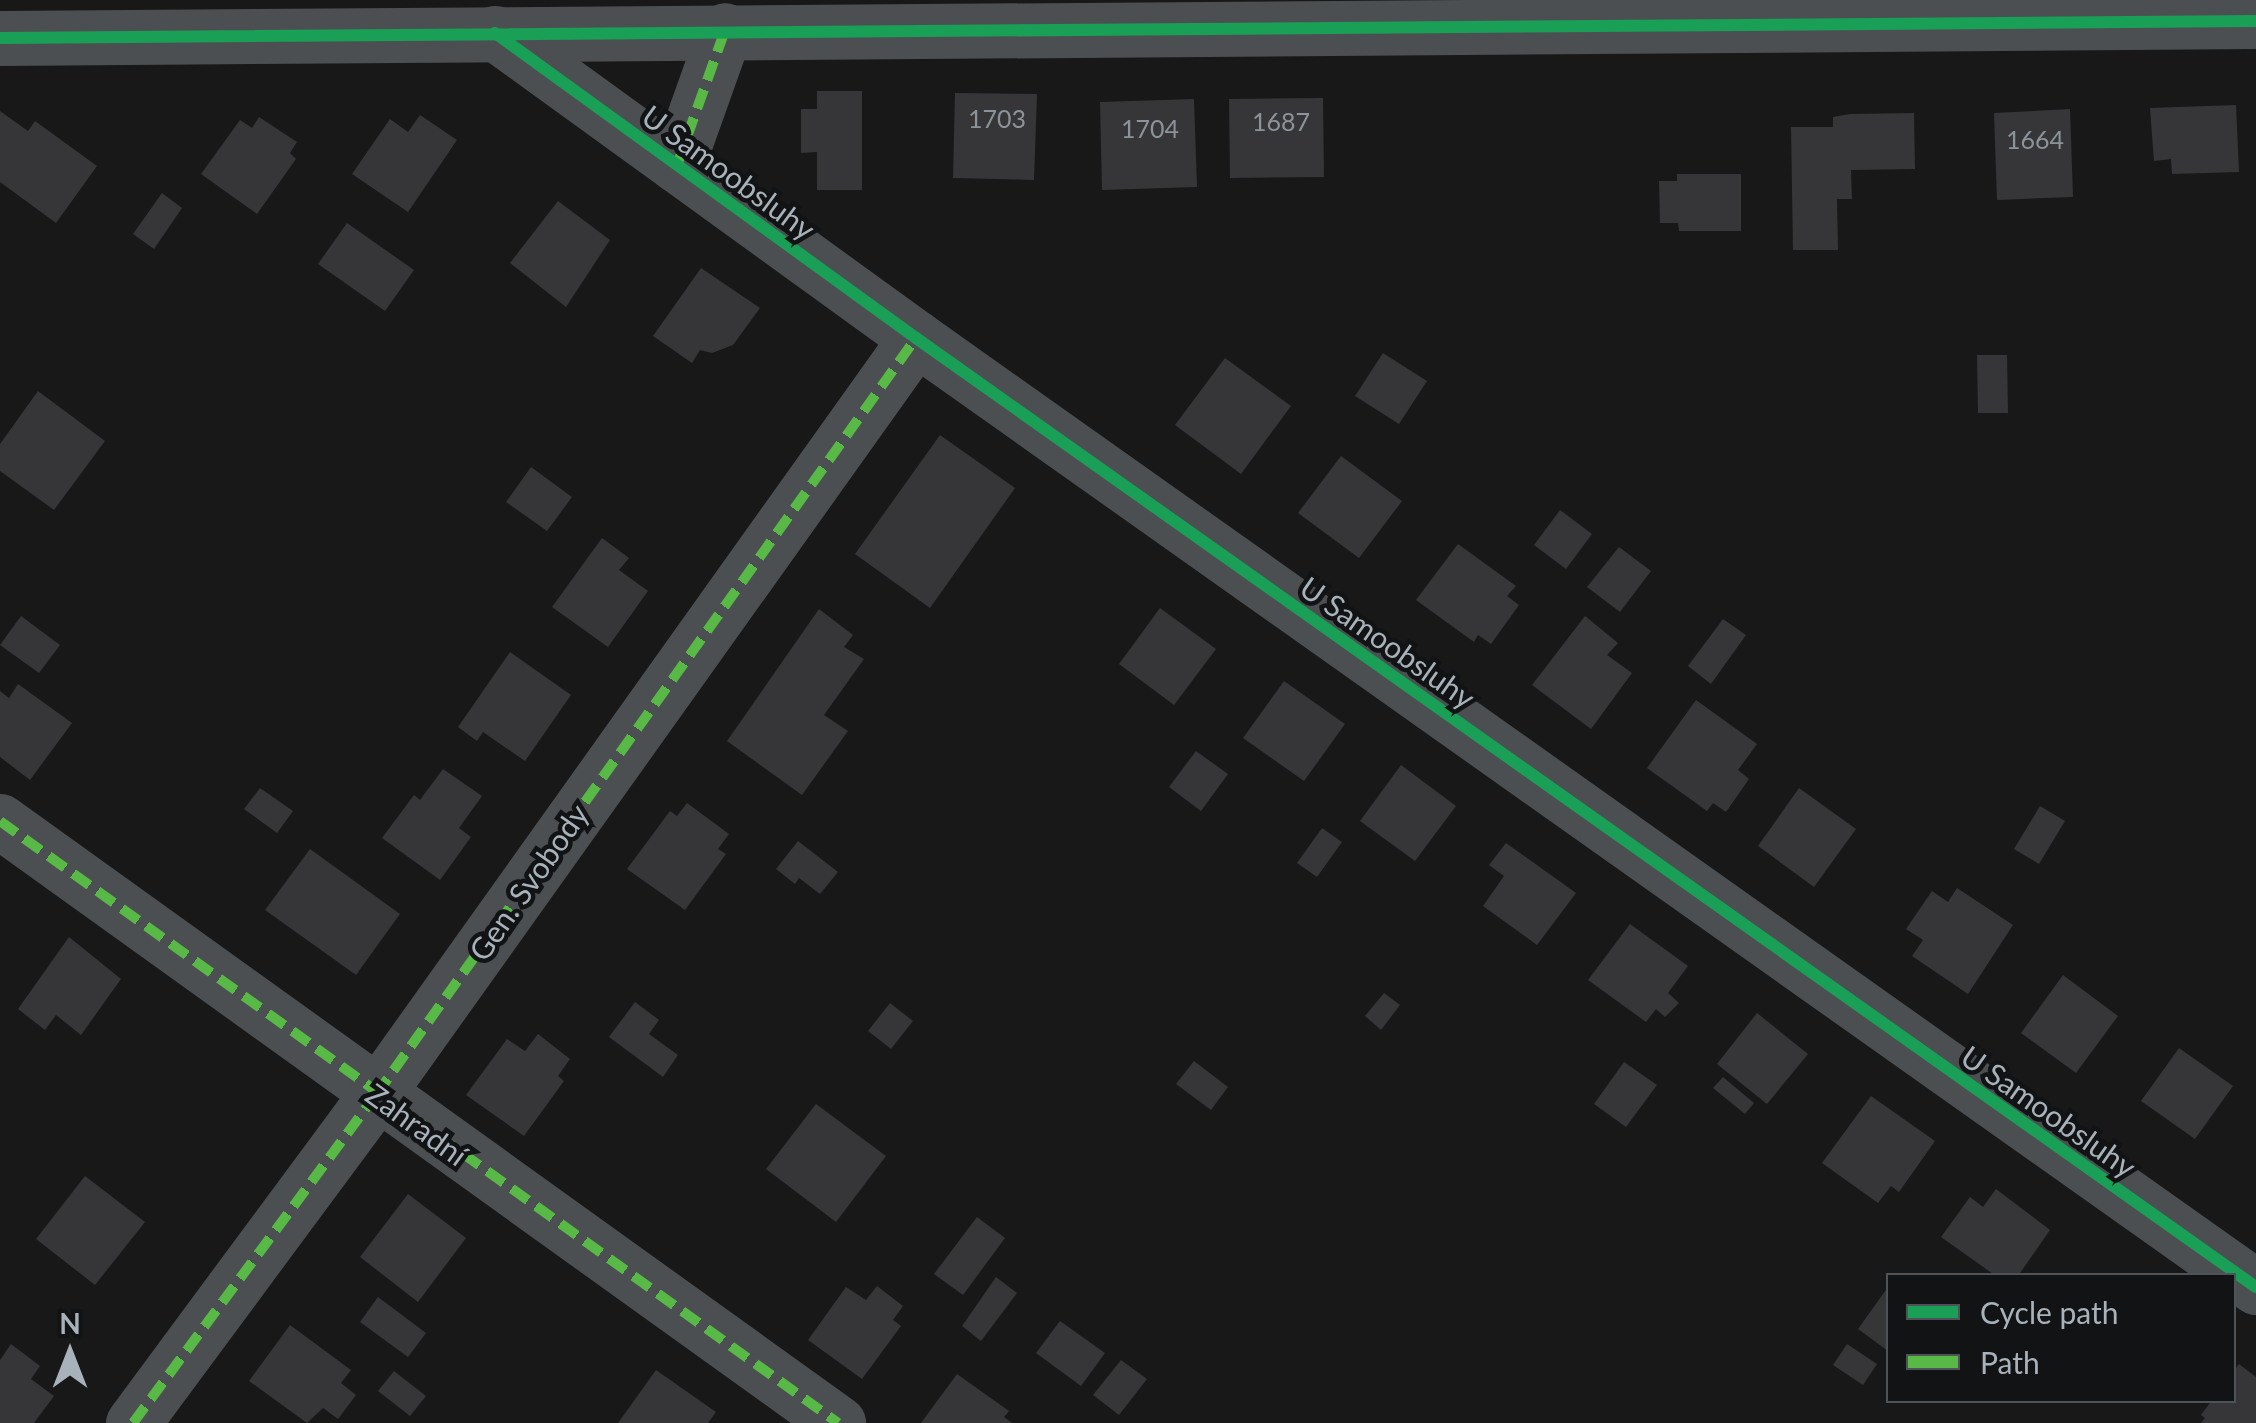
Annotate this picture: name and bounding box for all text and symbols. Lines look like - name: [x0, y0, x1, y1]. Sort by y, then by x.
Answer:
- street label: U Samoobsluhy: [636, 97, 822, 247]
- house number: 1703: [968, 103, 1026, 133]
- house number: 1687: [1252, 106, 1310, 136]
- house number: 1704: [1121, 113, 1179, 143]
- house number: 1664: [2006, 124, 2064, 154]
- street label: U Samoobsluhy: [1294, 569, 1482, 715]
- street label: Gen. Svobody: [461, 797, 595, 967]
- street label: U Samoobsluhy: [1955, 1038, 2143, 1184]
- street label: Zahradní: [360, 1075, 474, 1173]
- legend: [1886, 1273, 2236, 1403]
- text: Cycle path: [1980, 1294, 2119, 1330]
- north arrow: [20, 1303, 120, 1403]
- text: N: [59, 1306, 81, 1340]
- text: Path: [1980, 1344, 2040, 1380]

